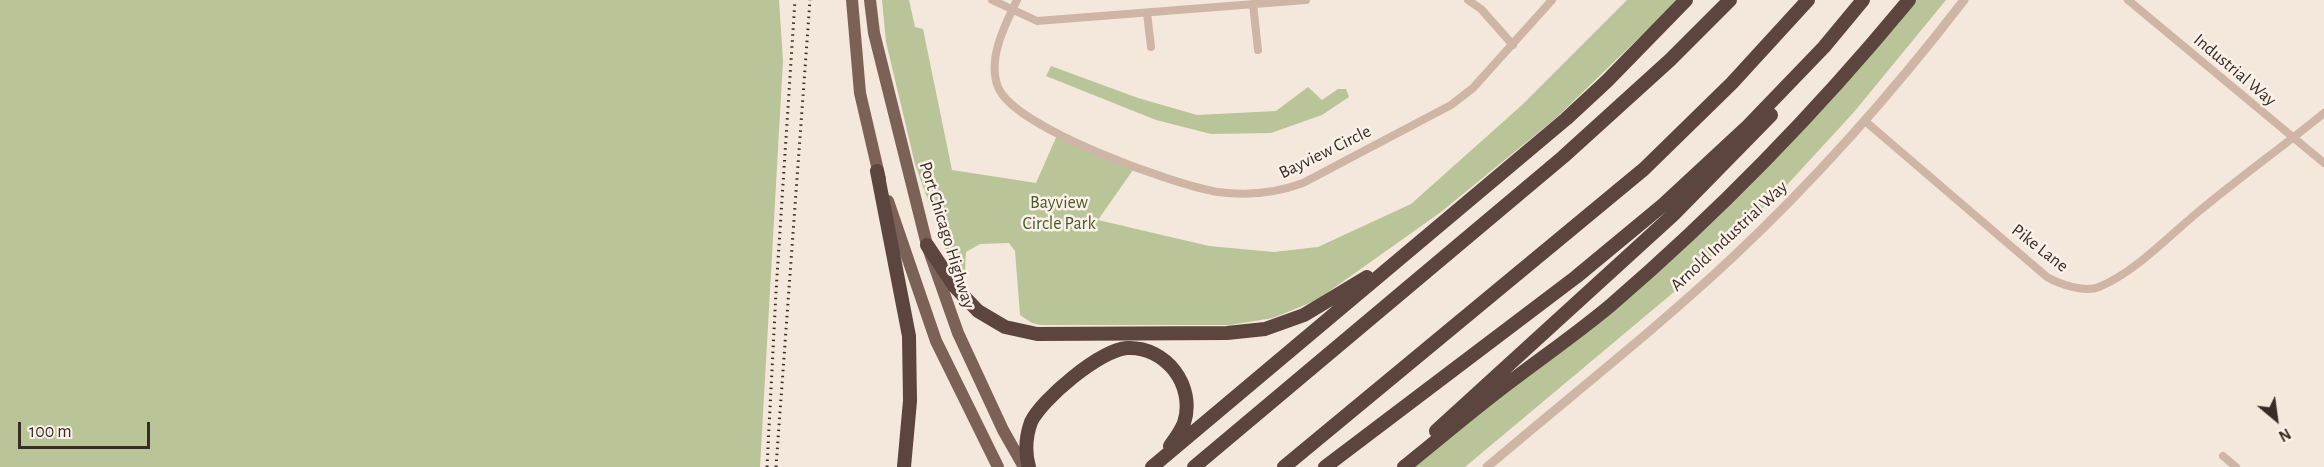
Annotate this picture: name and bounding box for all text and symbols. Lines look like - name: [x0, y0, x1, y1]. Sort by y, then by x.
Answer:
- street label: Industrial Way: [2189, 29, 2281, 111]
- street label: Bayview Circle: [1275, 120, 1375, 184]
- street label: Port Chicago Highway: [914, 159, 980, 311]
- street label: Arnold Industrial Way: [1666, 176, 1792, 296]
- park label: Bayview Circle Park: [1022, 192, 1096, 234]
- street label: Pike Lane: [2007, 219, 2073, 277]
- north arrow: [2246, 389, 2306, 449]
- scale bar: [21, 410, 153, 448]
- text: 100 m: [29, 423, 72, 441]
- text: N: [2276, 425, 2293, 444]

